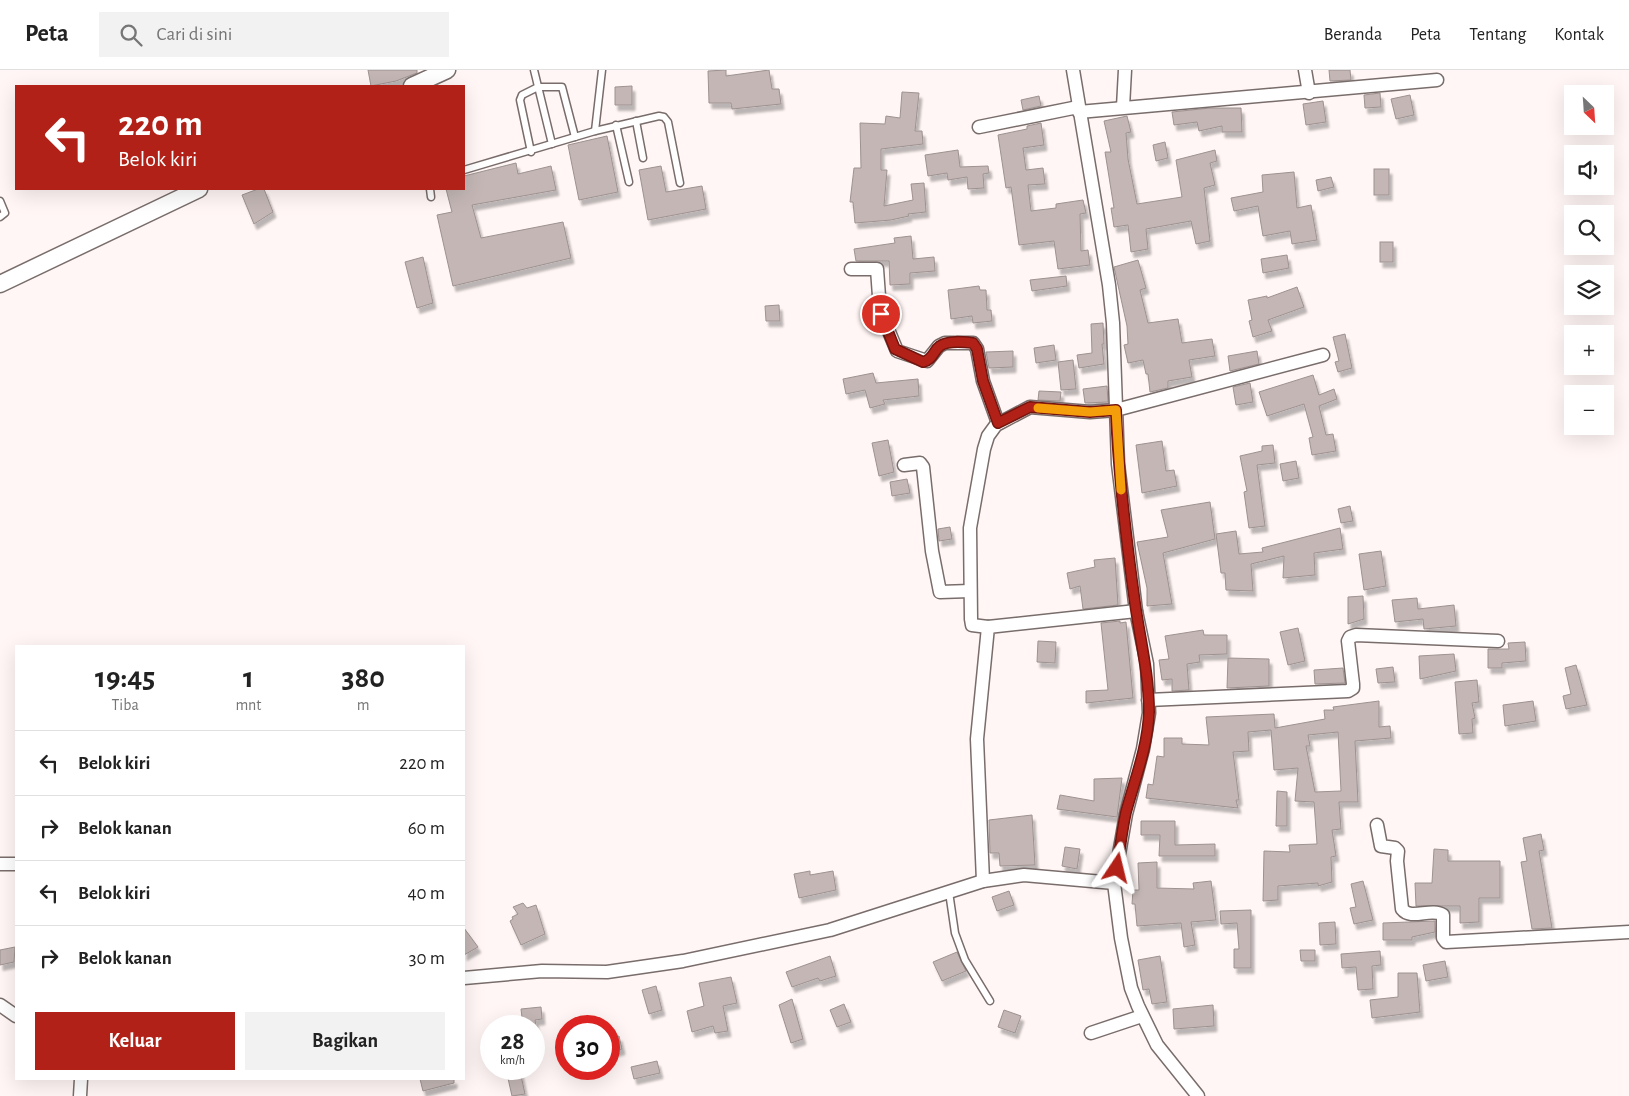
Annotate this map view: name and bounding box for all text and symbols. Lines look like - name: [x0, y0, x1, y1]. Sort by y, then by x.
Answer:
- search box: [99, 12, 449, 57]
- icon: search: [117, 21, 145, 49]
- text: Peta: [25, 22, 69, 46]
- text: Cari di sini: [157, 25, 232, 44]
- text: Beranda: [1324, 26, 1382, 44]
- text: Peta: [1410, 26, 1441, 44]
- text: Tentang: [1469, 26, 1526, 44]
- text: Kontak: [1554, 26, 1604, 44]
- north arrow: [1564, 85, 1614, 135]
- map controls: [1564, 85, 1614, 435]
- icon: left: [35, 105, 100, 170]
- text: 220 m: [118, 107, 203, 142]
- button: sound: [1564, 145, 1614, 195]
- text: Belok kiri: [118, 148, 197, 170]
- button: search: [1564, 205, 1614, 255]
- button: layers: [1564, 265, 1614, 315]
- pin: [860, 293, 902, 335]
- icon: arrive: [867, 300, 895, 328]
- button: +: [1564, 325, 1614, 375]
- button: −: [1564, 385, 1614, 435]
- text: 19:45: [95, 663, 155, 693]
- text: 1: [243, 663, 254, 693]
- text: 380: [342, 663, 385, 693]
- text: Tiba: [112, 697, 139, 713]
- text: mnt: [235, 697, 261, 713]
- text: m: [357, 697, 370, 713]
- icon: left: [35, 749, 63, 777]
- text: Belok kiri: [78, 754, 150, 773]
- text: 220 m: [399, 754, 445, 773]
- icon: right: [35, 814, 63, 842]
- text: Belok kanan: [78, 819, 172, 838]
- text: 60 m: [408, 819, 445, 838]
- position arrow: [1090, 841, 1142, 893]
- icon: left: [35, 879, 63, 907]
- text: Belok kiri: [78, 884, 150, 903]
- text: 40 m: [407, 884, 445, 903]
- icon: right: [35, 944, 63, 972]
- text: Belok kanan: [78, 949, 172, 968]
- text: 30 m: [409, 949, 445, 968]
- button: Keluar: [35, 1012, 235, 1070]
- button: Bagikan: [245, 1012, 445, 1070]
- speed limit sign: 30: [555, 1015, 620, 1080]
- text: 28: [500, 1029, 525, 1054]
- text: km/h: [500, 1054, 525, 1066]

